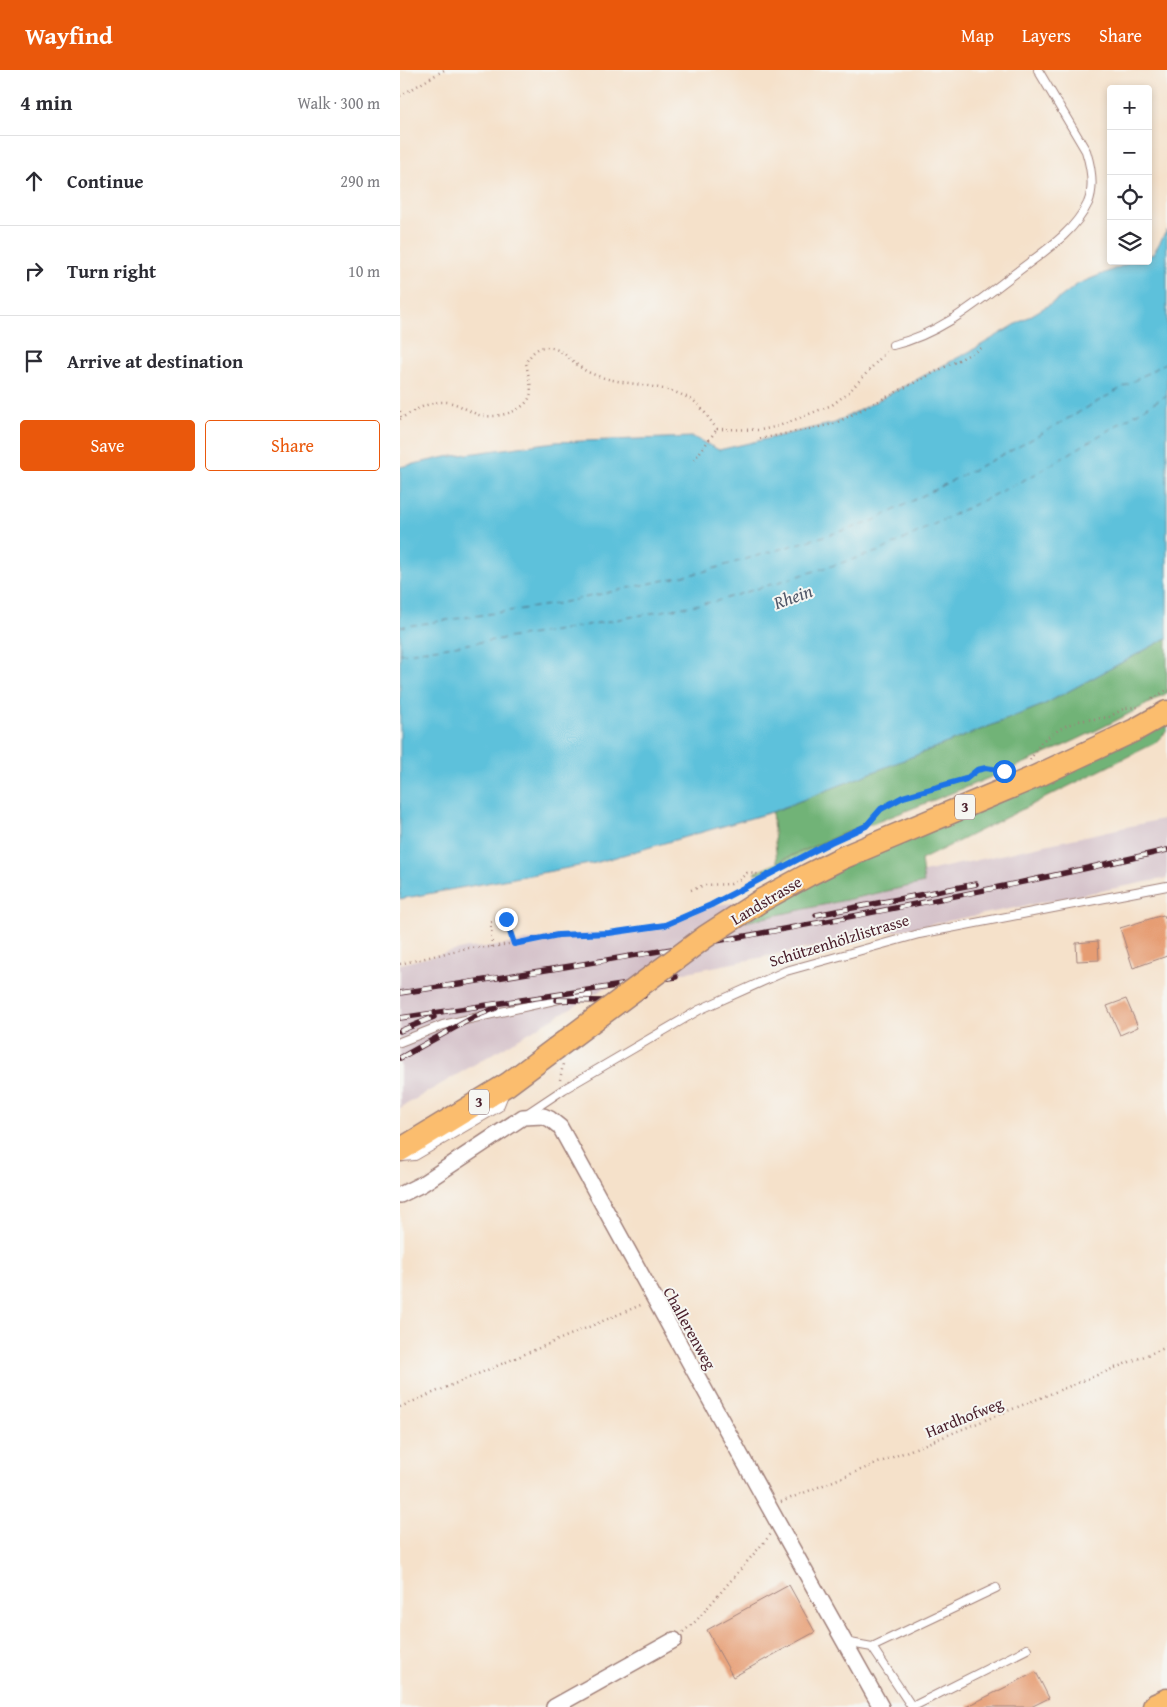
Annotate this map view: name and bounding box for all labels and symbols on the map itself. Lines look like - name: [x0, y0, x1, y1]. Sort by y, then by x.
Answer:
- water label: Rhein: [769, 577, 816, 616]
- route start: [993, 760, 1016, 783]
- road number: 3: [955, 794, 975, 820]
- street label: Landstrasse: [726, 869, 806, 931]
- street label: Schützenhölzlistrasse: [766, 907, 912, 973]
- route end: [495, 908, 518, 931]
- road number: 3: [469, 1090, 489, 1114]
- street label: Challerenweg: [657, 1282, 723, 1374]
- street label: Hardhofweg: [922, 1391, 1007, 1443]

